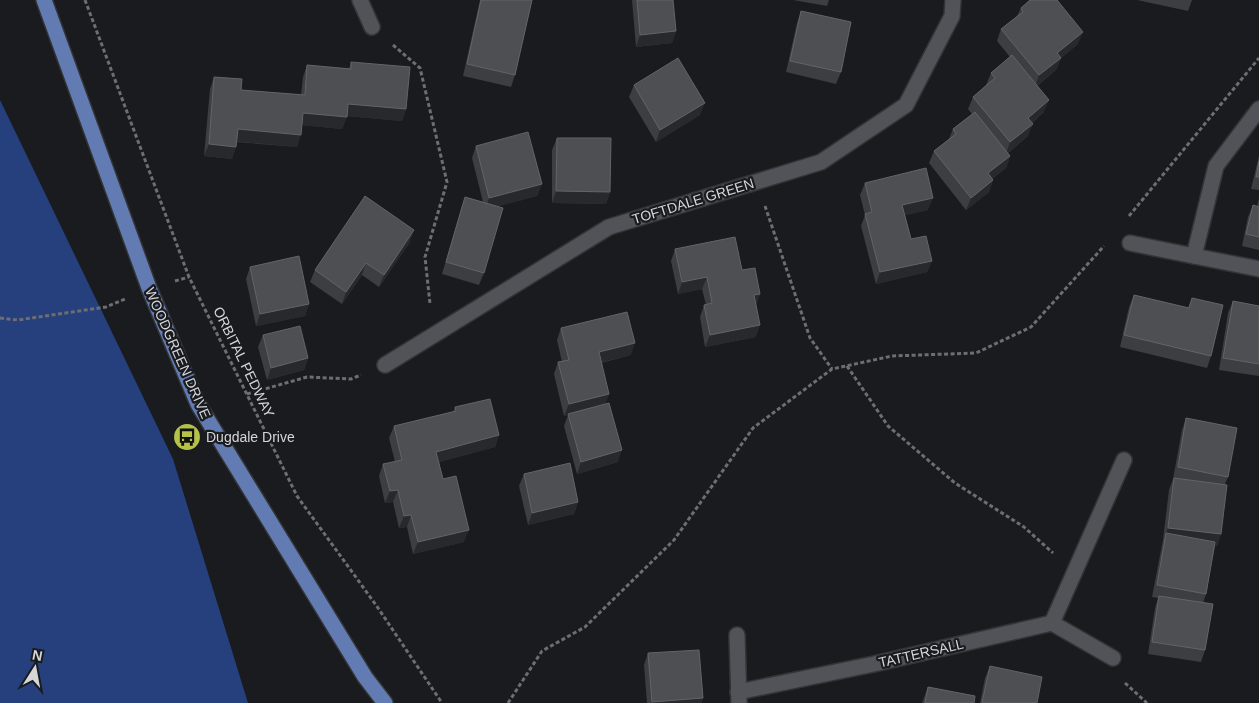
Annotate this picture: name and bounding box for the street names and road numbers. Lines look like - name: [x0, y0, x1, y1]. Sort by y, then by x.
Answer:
- street label: TOFTDALE GREEN: [630, 175, 756, 227]
- street label: WOODGREEN DRIVE: [142, 285, 214, 421]
- street label: ORBITAL PEDWAY: [210, 304, 278, 421]
- street label: TATTERSALL: [877, 635, 965, 671]

